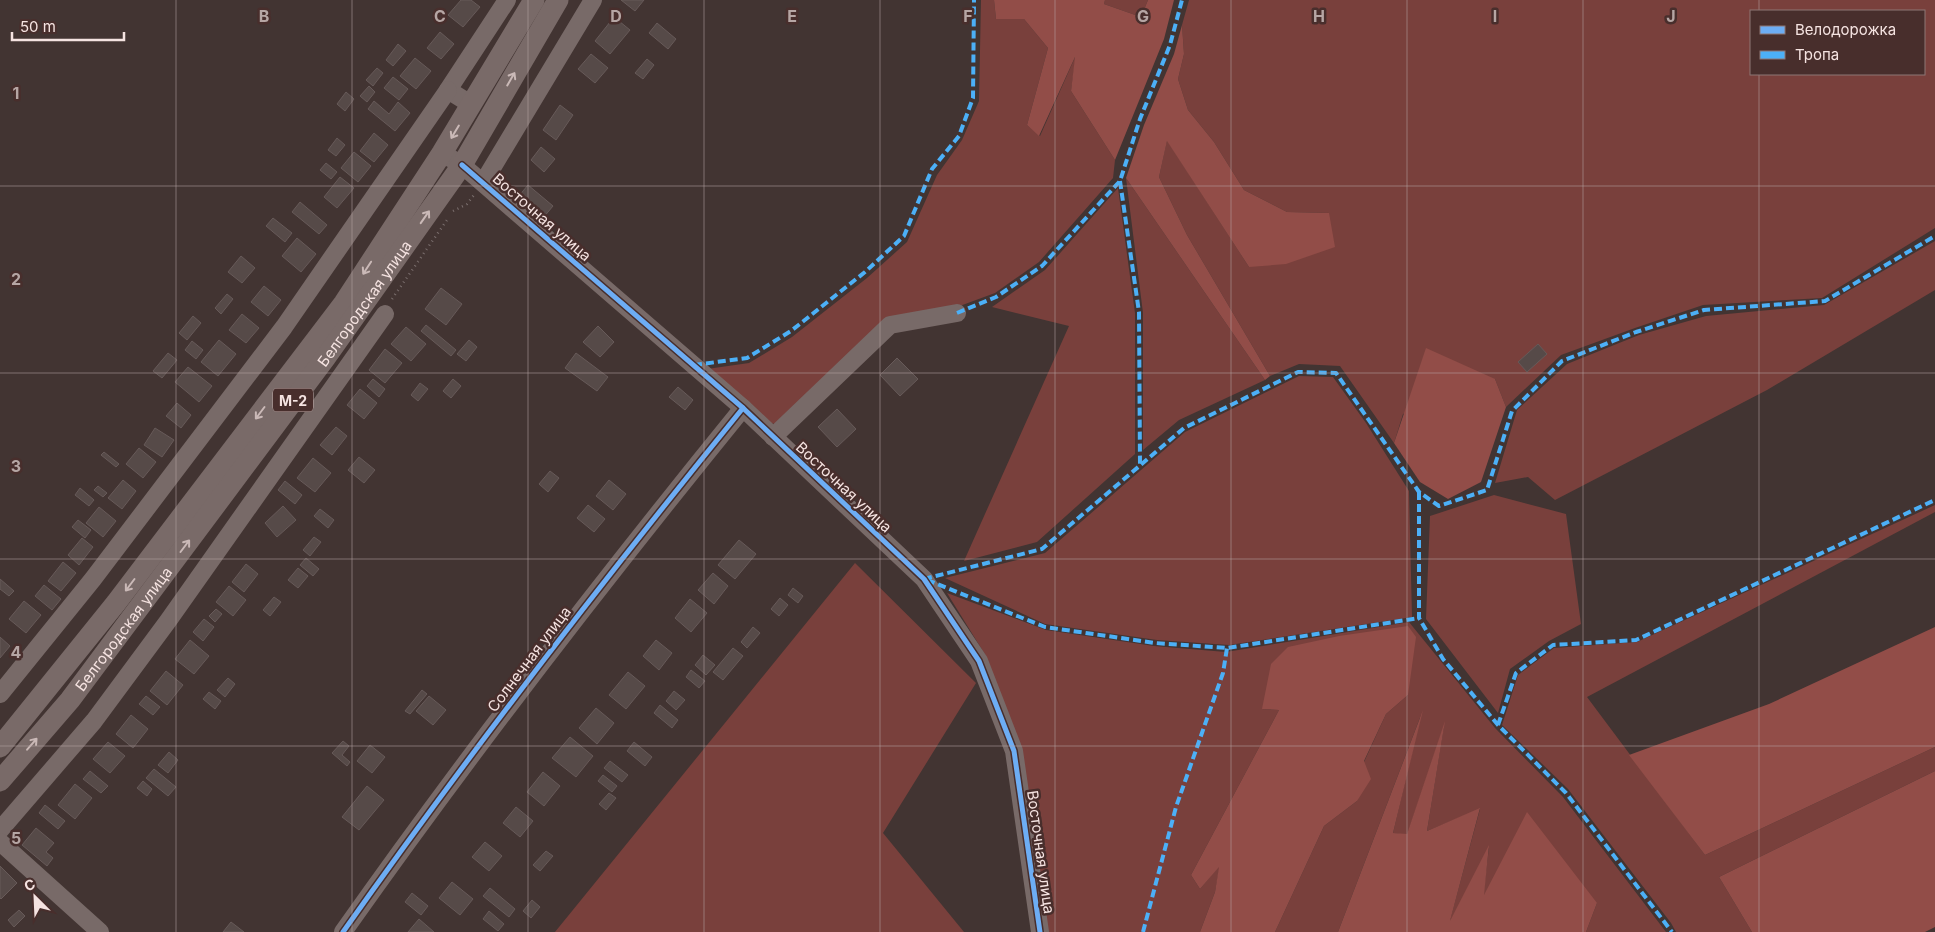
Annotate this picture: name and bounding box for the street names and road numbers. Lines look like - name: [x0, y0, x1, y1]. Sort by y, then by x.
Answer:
- street label: Восточная улица: [489, 169, 595, 265]
- street label: Белгородская улица: [313, 236, 415, 370]
- road number: М-2: [273, 388, 313, 412]
- street label: Восточная улица: [792, 438, 896, 536]
- street label: Белгородская улица: [71, 563, 176, 695]
- street label: Солнечная улица: [483, 602, 575, 716]
- street label: Восточная улица: [1023, 789, 1059, 915]

